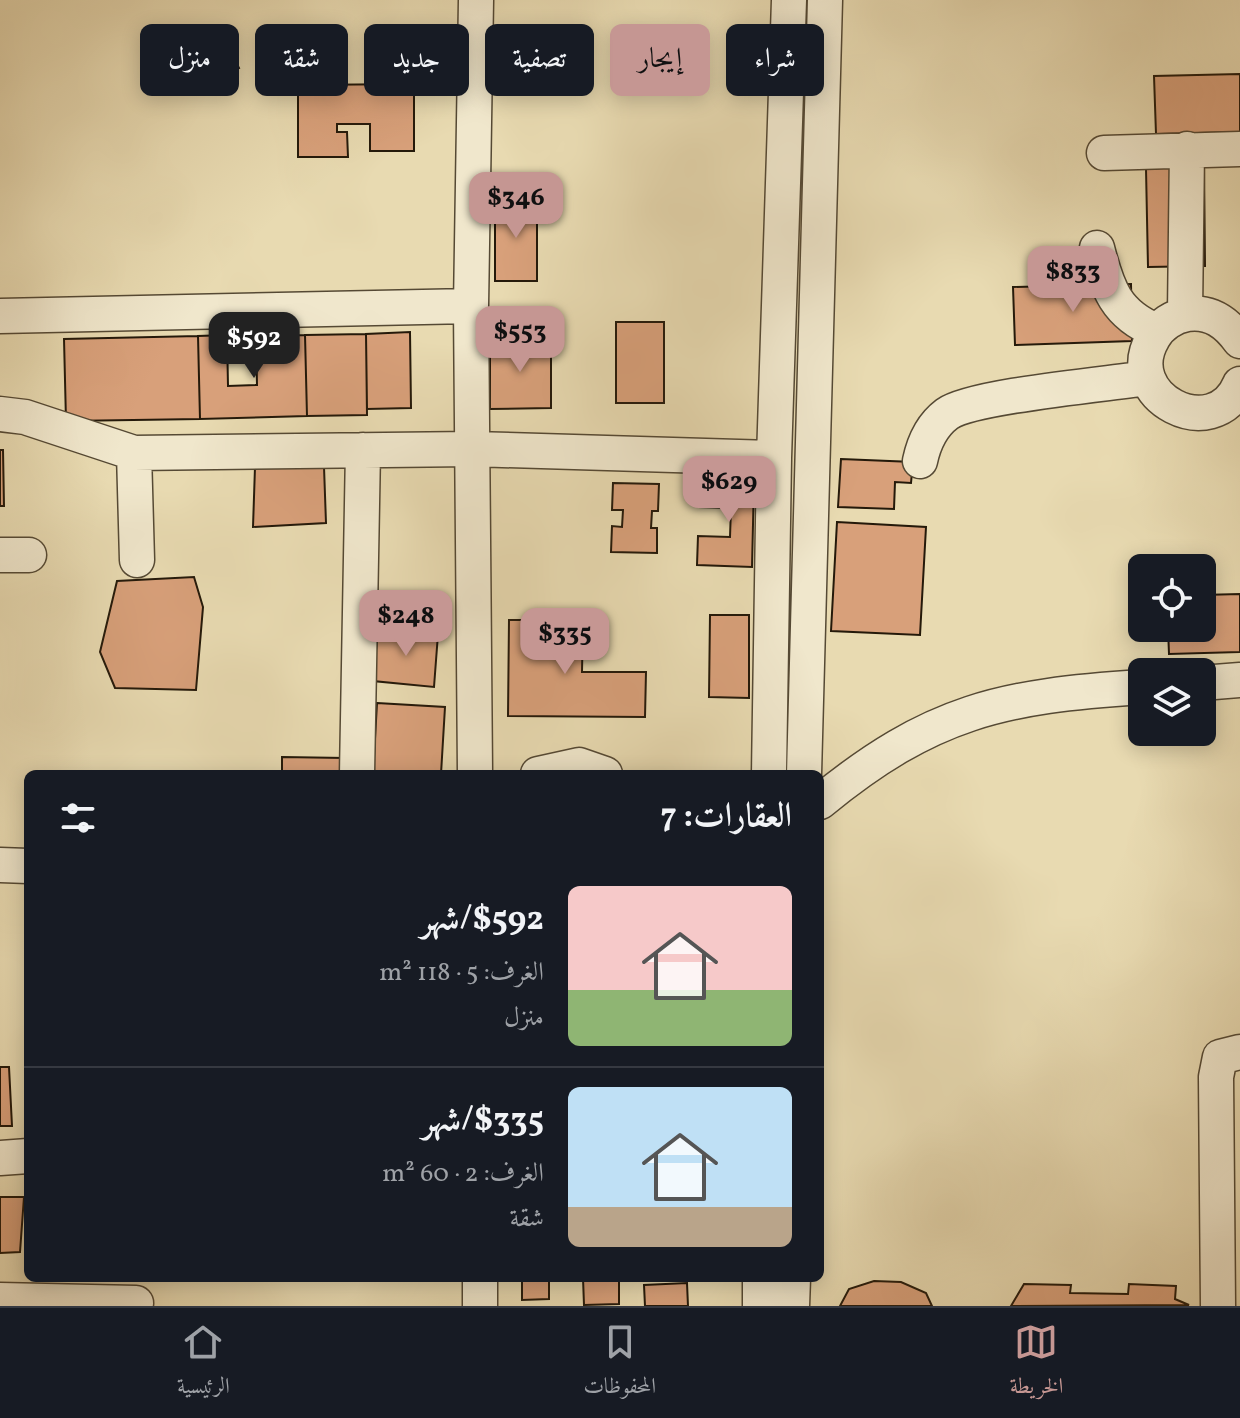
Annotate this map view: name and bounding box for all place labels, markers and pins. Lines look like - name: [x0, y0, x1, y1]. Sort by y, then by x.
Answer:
- pin: $346: [469, 172, 563, 240]
- pin: $833: [1026, 246, 1120, 314]
- pin: $553: [473, 306, 567, 374]
- pin: $592: [207, 312, 301, 380]
- pin: $629: [682, 456, 776, 524]
- pin: $248: [359, 590, 453, 658]
- pin: $335: [518, 608, 612, 676]

